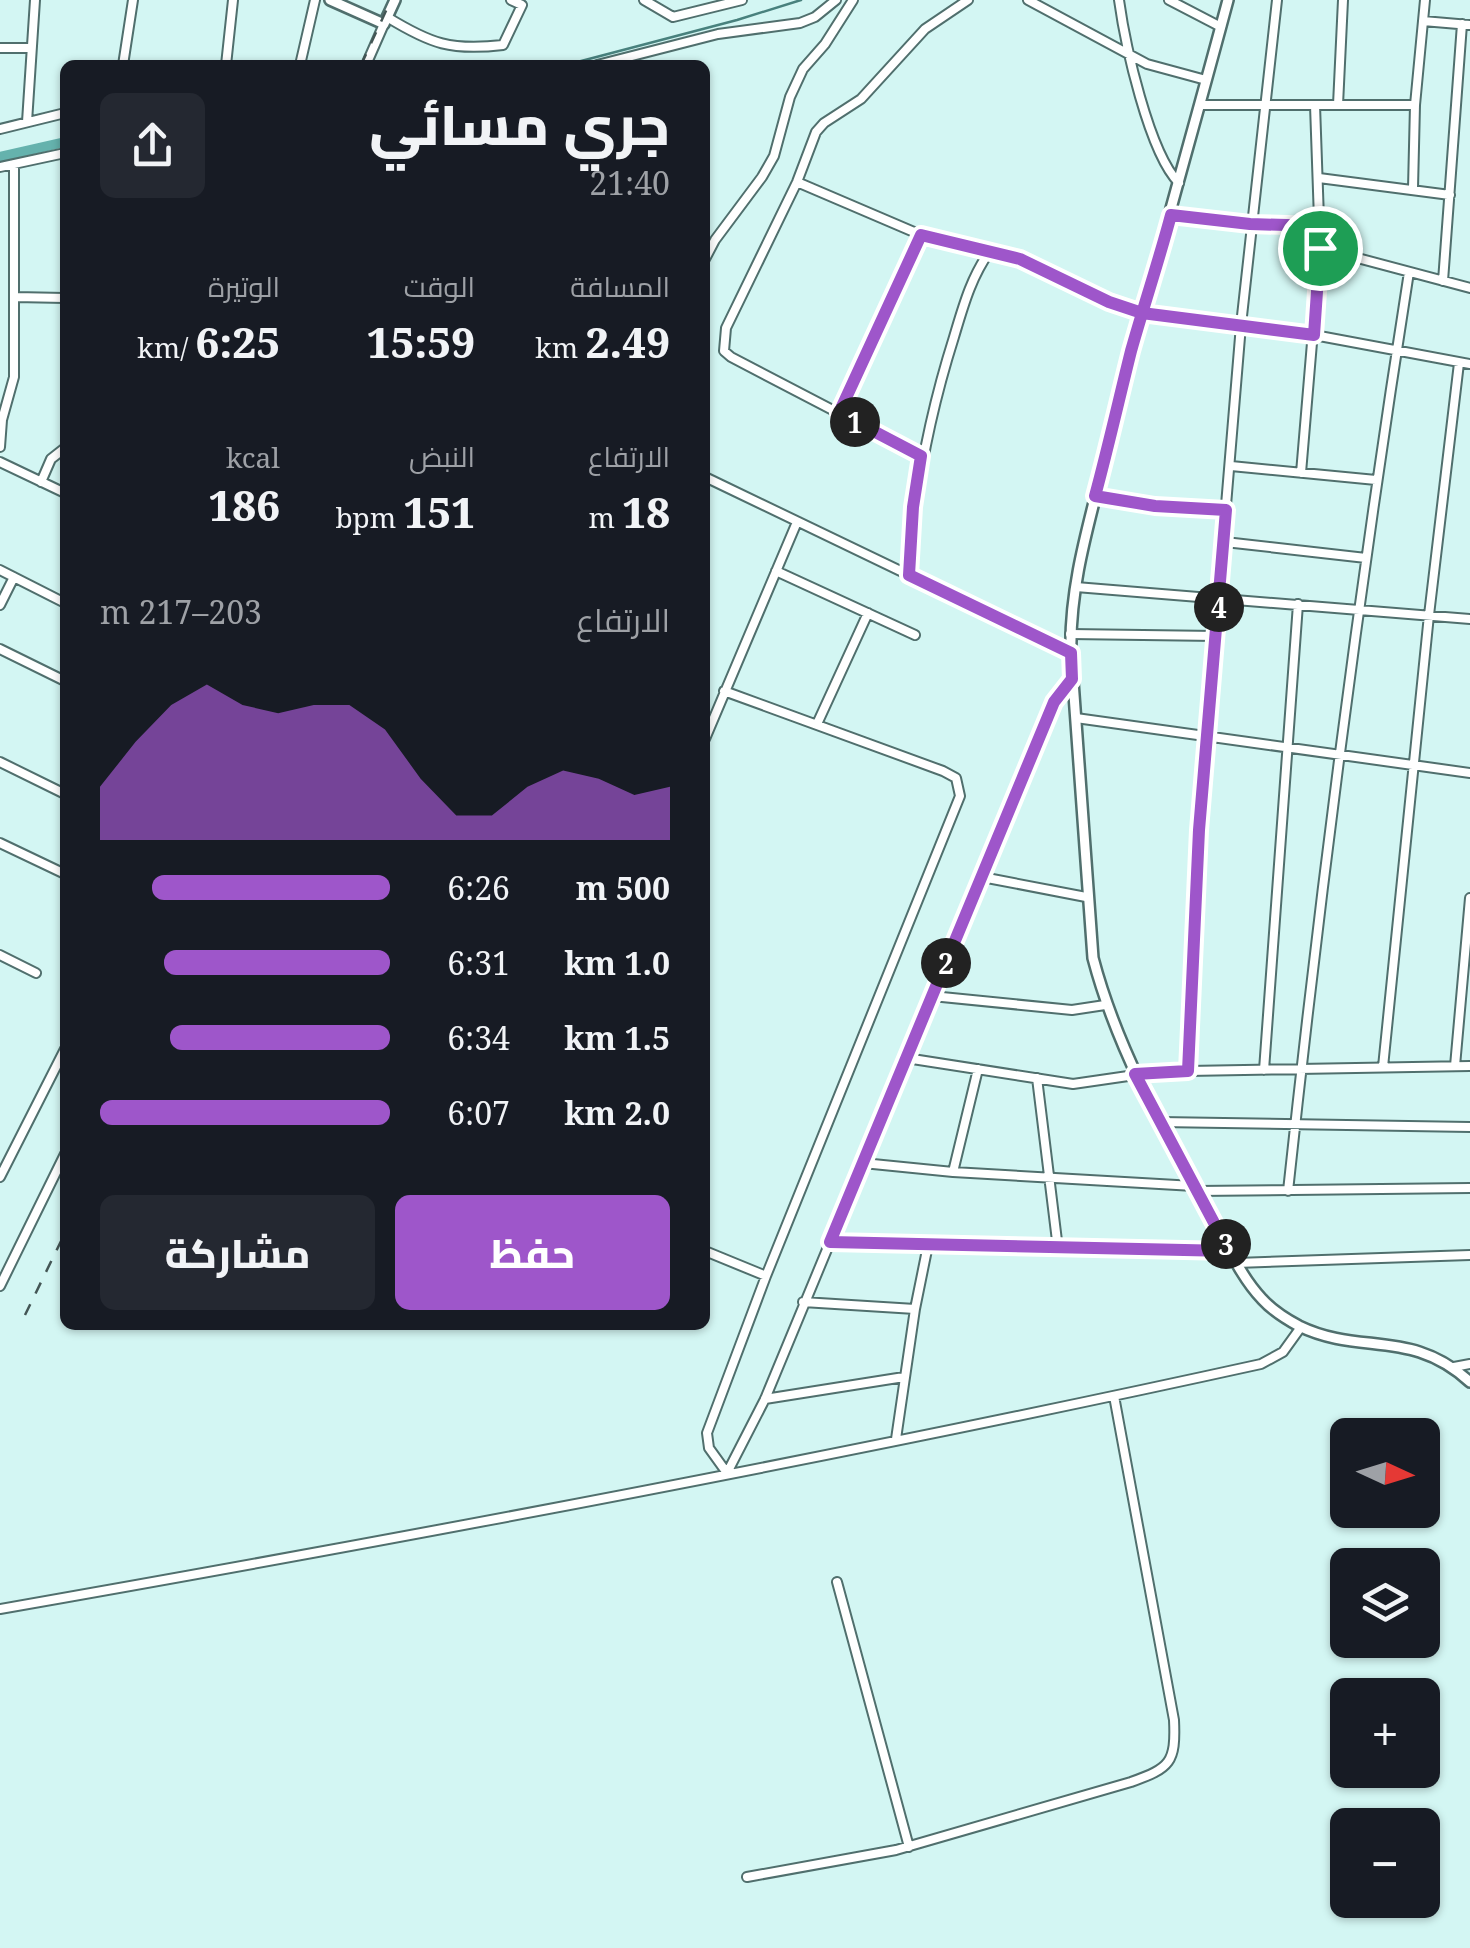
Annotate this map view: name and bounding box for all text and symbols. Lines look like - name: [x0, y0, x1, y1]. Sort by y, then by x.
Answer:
- text: جري مسائي: [369, 86, 670, 161]
- button: share: [100, 93, 205, 198]
- text: 21:40: [589, 161, 670, 204]
- pin: [1278, 206, 1363, 291]
- icon: arrive: [1293, 221, 1348, 276]
- text: الوتيرة: [208, 267, 280, 305]
- text: الوقت: [404, 267, 475, 305]
- text: المسافة: [570, 267, 670, 305]
- text: 6:25: [195, 313, 280, 370]
- text: 15:59: [367, 313, 475, 370]
- text: 2.49: [585, 313, 670, 370]
- text: /km: [137, 328, 195, 366]
- text: km: [535, 328, 585, 366]
- pin: 1: [830, 397, 880, 447]
- text: 1: [847, 403, 863, 441]
- text: النبض: [409, 437, 475, 475]
- text: الارتفاع: [588, 437, 670, 475]
- text: kcal: [226, 438, 280, 476]
- text: 186: [209, 476, 280, 533]
- text: 151: [404, 483, 475, 540]
- text: 18: [622, 483, 670, 540]
- text: bpm: [335, 498, 404, 536]
- text: m: [589, 498, 622, 536]
- pin: 4: [1194, 582, 1244, 632]
- text: 4: [1211, 588, 1227, 626]
- text: 203–217 m: [100, 590, 262, 633]
- text: الارتفاع: [576, 598, 670, 641]
- text: 6:26: [447, 866, 510, 909]
- text: 500 m: [576, 866, 670, 909]
- pin: 2: [921, 938, 971, 988]
- text: 6:31: [447, 941, 510, 984]
- text: 1.0 km: [564, 941, 670, 984]
- text: 2: [938, 944, 954, 982]
- text: 6:34: [447, 1016, 510, 1059]
- text: 1.5 km: [564, 1016, 670, 1059]
- text: 6:07: [447, 1091, 510, 1134]
- text: 2.0 km: [564, 1091, 670, 1134]
- button: مشاركة: [100, 1195, 375, 1310]
- button: حفظ: [395, 1195, 670, 1310]
- pin: 3: [1201, 1219, 1251, 1269]
- text: 3: [1218, 1225, 1234, 1263]
- north arrow: [1330, 1418, 1440, 1528]
- map controls: [1330, 1418, 1440, 1918]
- button: layers: [1330, 1548, 1440, 1658]
- button: +: [1330, 1678, 1440, 1788]
- button: −: [1330, 1808, 1440, 1918]

